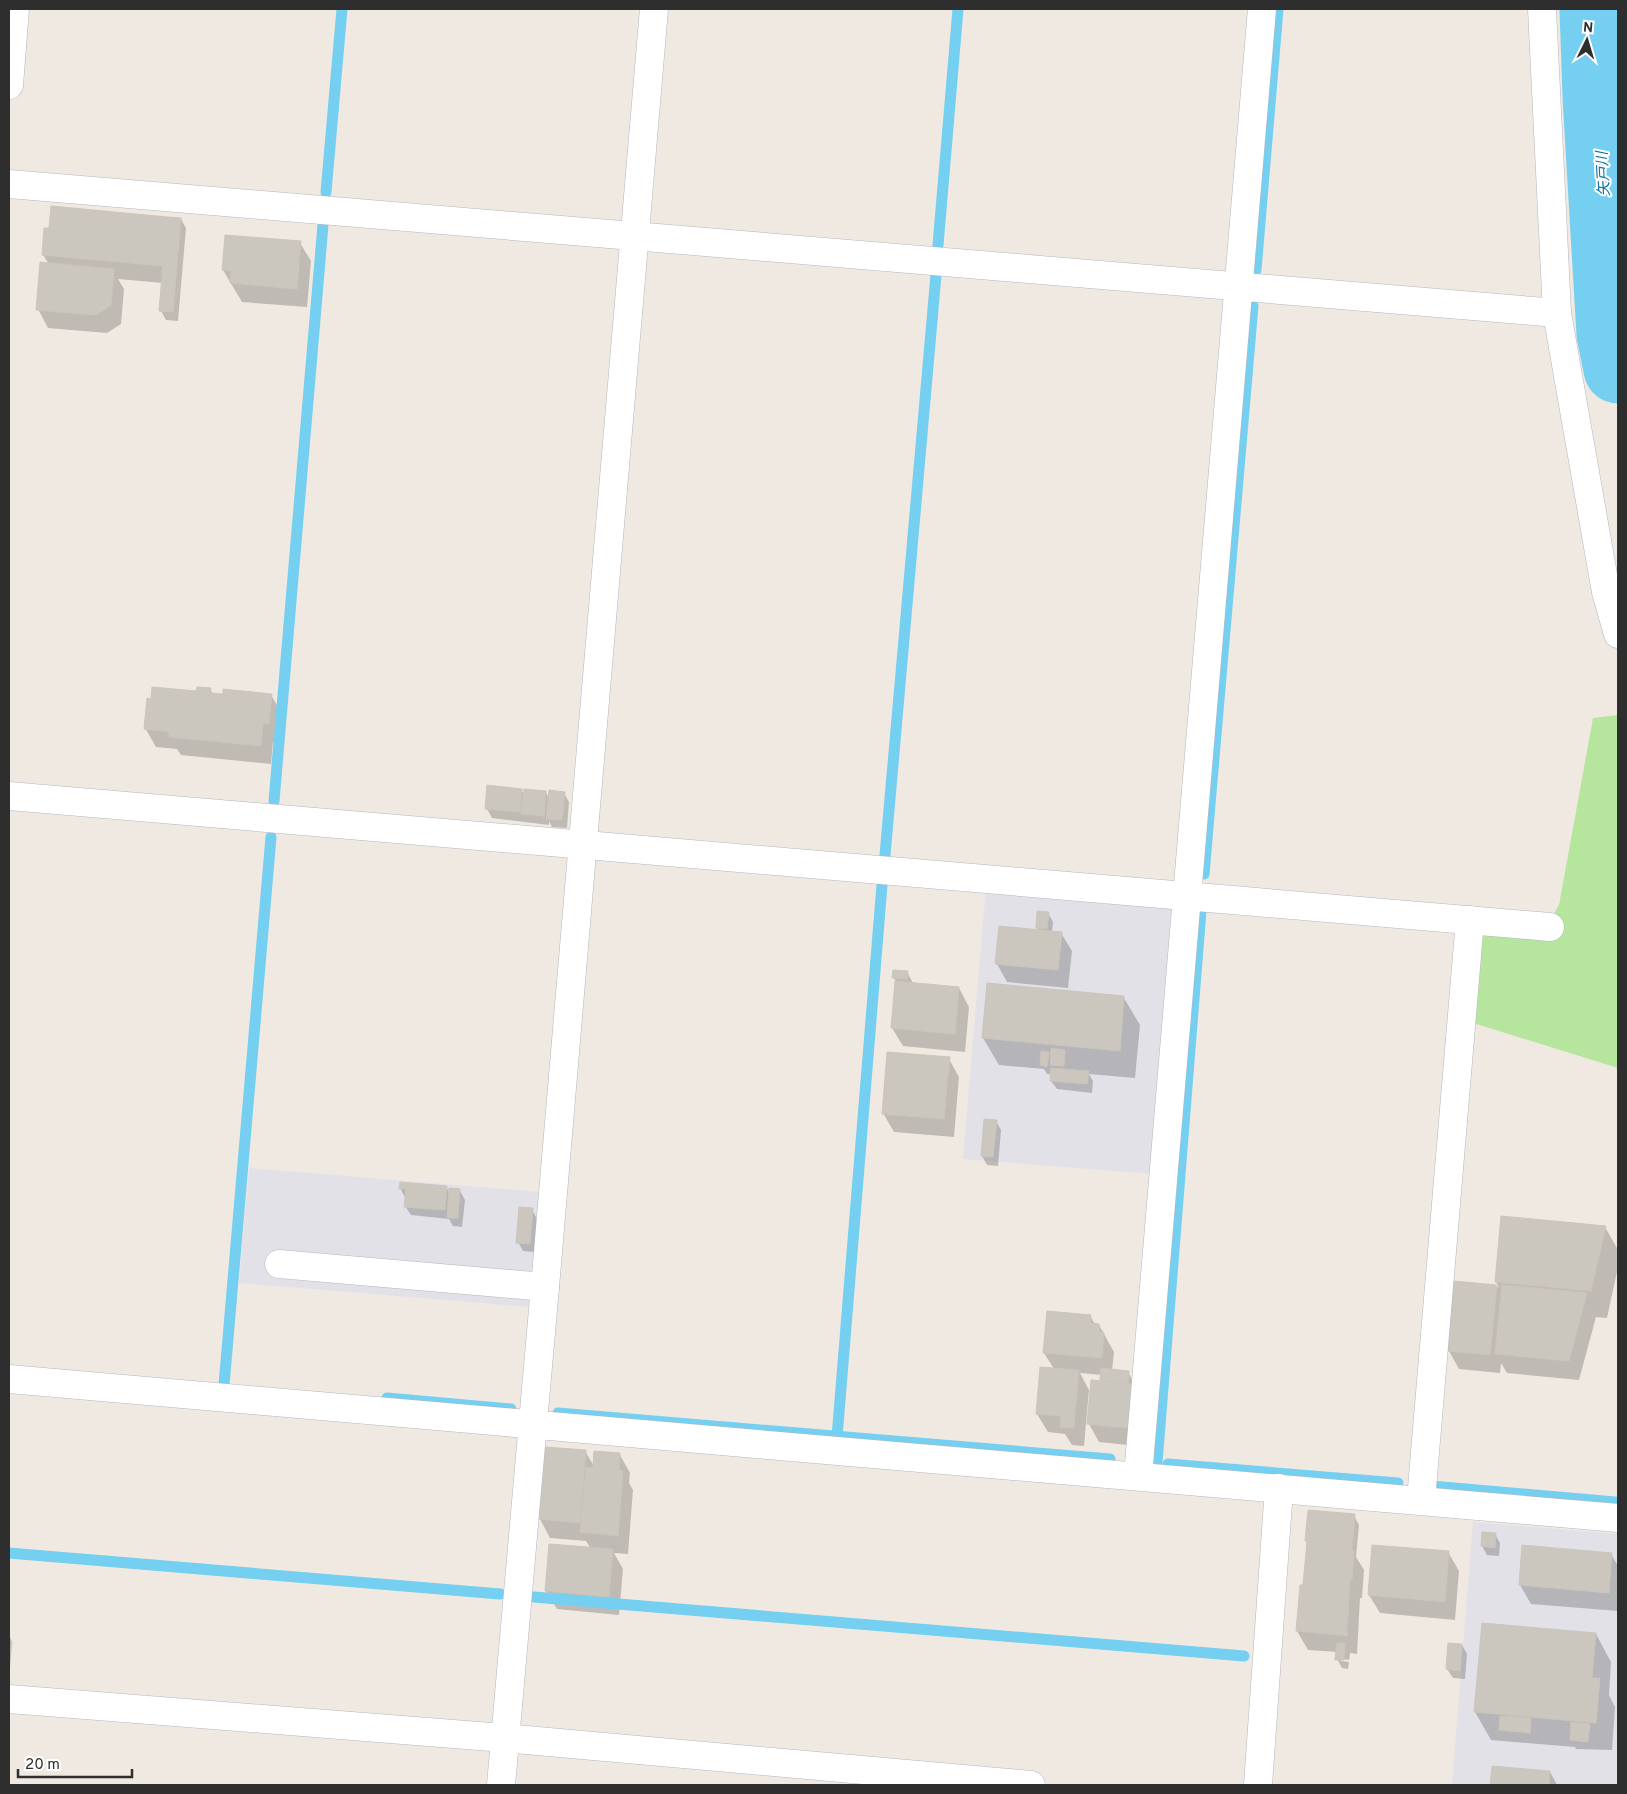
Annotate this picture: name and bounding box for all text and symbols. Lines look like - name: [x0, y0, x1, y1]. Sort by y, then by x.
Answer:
- north arrow: [1562, 15, 1612, 65]
- text: N: [1582, 20, 1594, 37]
- water label: 矢戸川: [1594, 149, 1615, 197]
- scale bar: [18, 1746, 131, 1778]
- text: 20 m: [25, 1756, 60, 1775]

